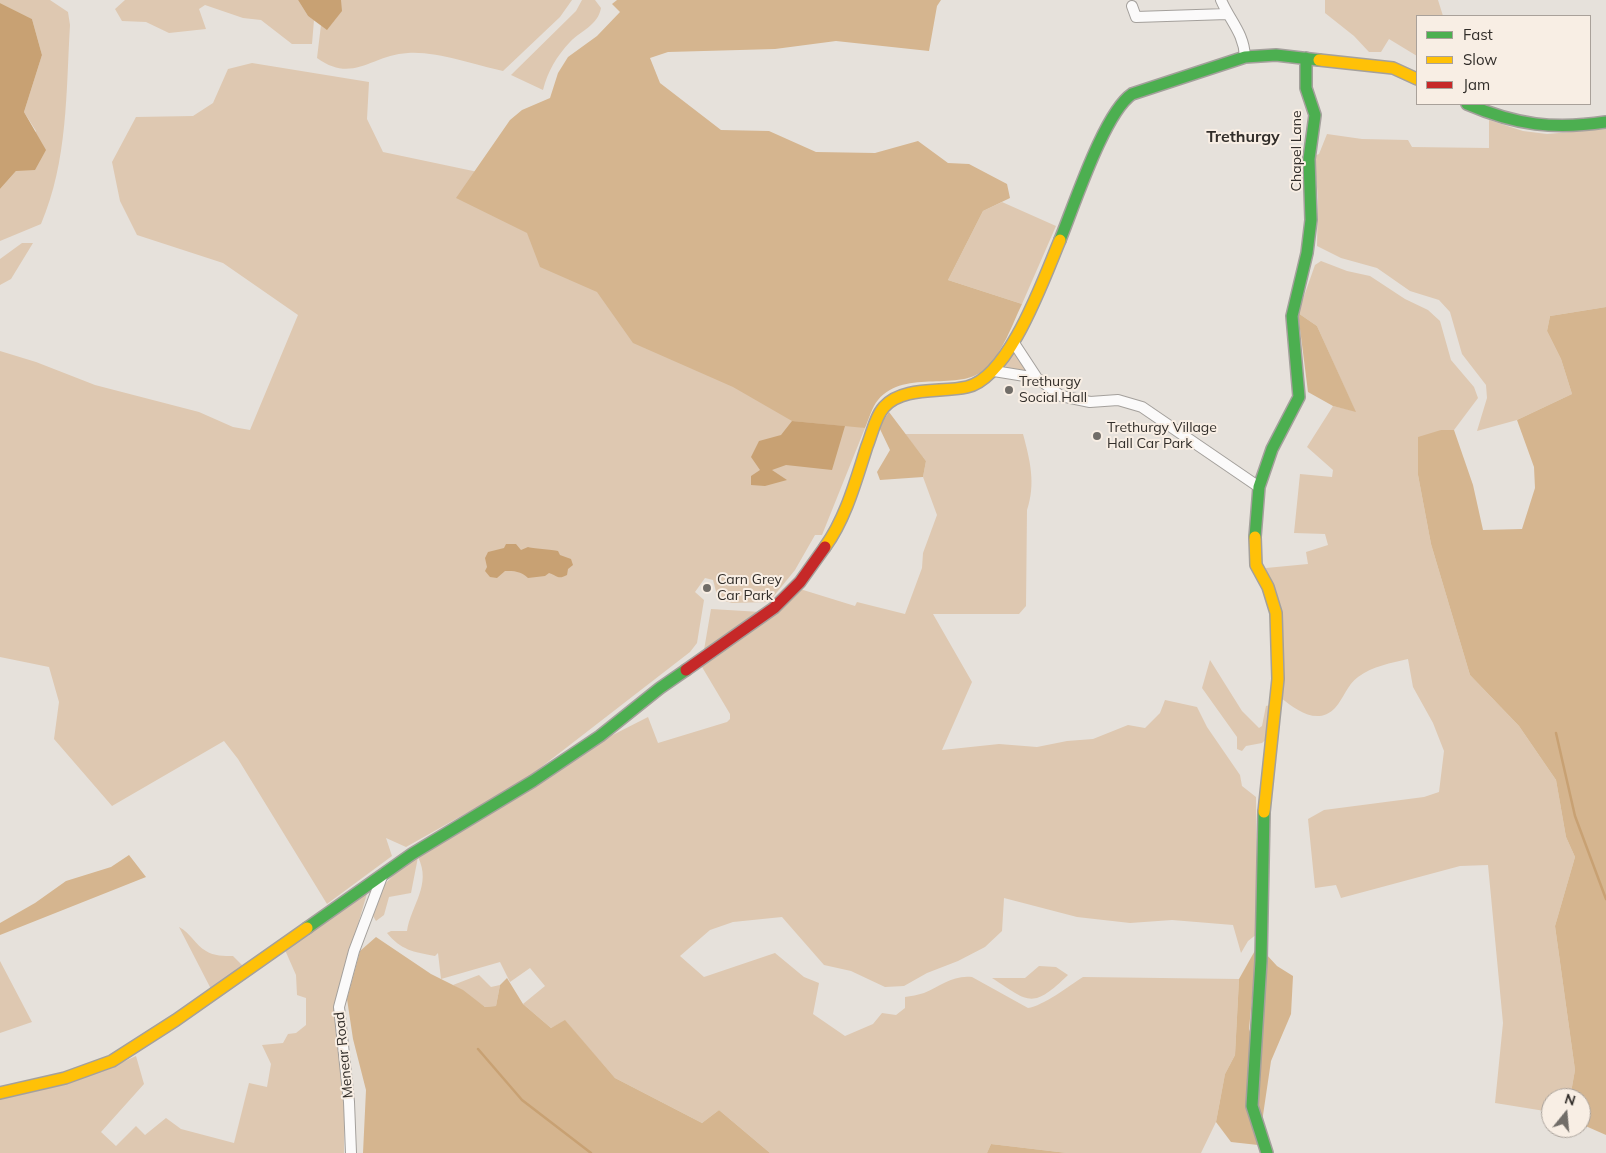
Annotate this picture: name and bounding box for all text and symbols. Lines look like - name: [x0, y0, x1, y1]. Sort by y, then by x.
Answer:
- legend: [1416, 15, 1591, 105]
- text: Fast: [1463, 25, 1493, 44]
- text: Slow: [1463, 50, 1497, 69]
- text: Jam: [1463, 75, 1490, 94]
- street label: Chapel Lane: [1289, 110, 1305, 192]
- district label: Trethurgy: [1206, 127, 1280, 147]
- place label: Trethurgy Social Hall: [1019, 374, 1087, 407]
- marker: Trethurgy Social Hall: [1003, 384, 1015, 396]
- place label: Trethurgy Village Hall Car Park: [1107, 420, 1217, 452]
- marker: Trethurgy Village Hall Car Park: [1091, 430, 1103, 442]
- place label: Carn Grey Car Park: [717, 572, 782, 604]
- marker: Carn Grey Car Park: [701, 582, 713, 594]
- street label: Menear Road: [331, 1011, 357, 1099]
- north arrow: [1541, 1088, 1591, 1138]
- text: N: [1562, 1089, 1578, 1110]

